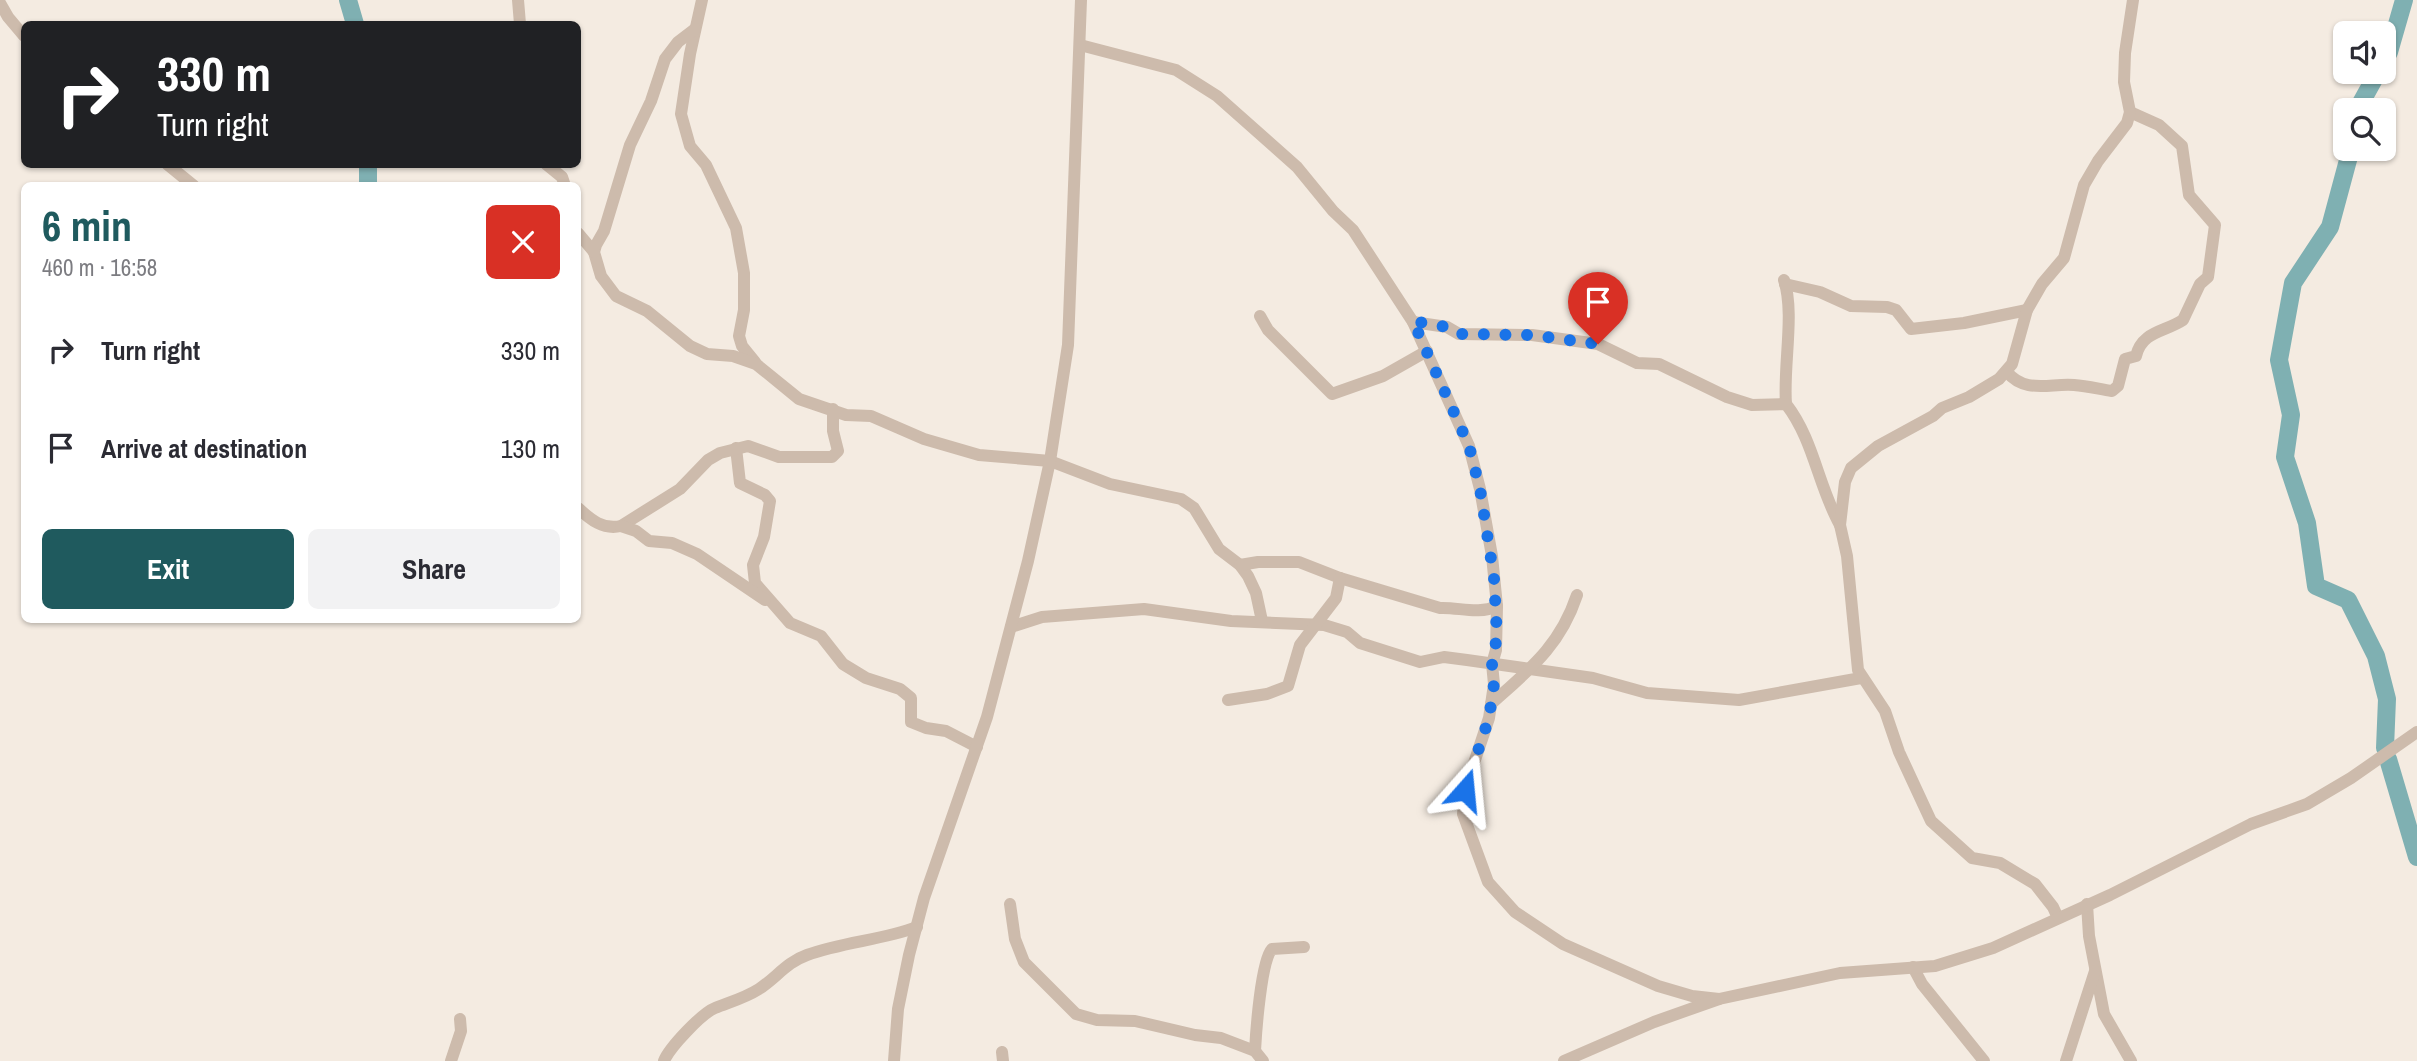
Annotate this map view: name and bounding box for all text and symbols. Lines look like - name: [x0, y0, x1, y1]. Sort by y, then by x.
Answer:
- map controls: [2333, 21, 2396, 161]
- button: sound: [2333, 21, 2396, 84]
- text: 330 m: [157, 40, 271, 106]
- icon: right: [42, 49, 133, 140]
- button: search: [2333, 98, 2396, 161]
- text: Turn right: [157, 103, 269, 146]
- text: 6 min: [42, 198, 132, 254]
- button: close: [486, 205, 560, 279]
- text: 460 m · 16:58: [42, 252, 157, 283]
- pin: [1568, 272, 1628, 344]
- icon: arrive: [1579, 283, 1617, 321]
- icon: right: [42, 331, 80, 369]
- text: Turn right: [101, 333, 200, 368]
- text: 330 m: [501, 333, 560, 368]
- icon: arrive: [42, 429, 80, 467]
- text: Arrive at destination: [101, 431, 307, 466]
- text: 130 m: [501, 431, 560, 466]
- button: Exit: [42, 529, 294, 609]
- button: Share: [308, 529, 560, 609]
- position arrow: [1428, 753, 1502, 827]

